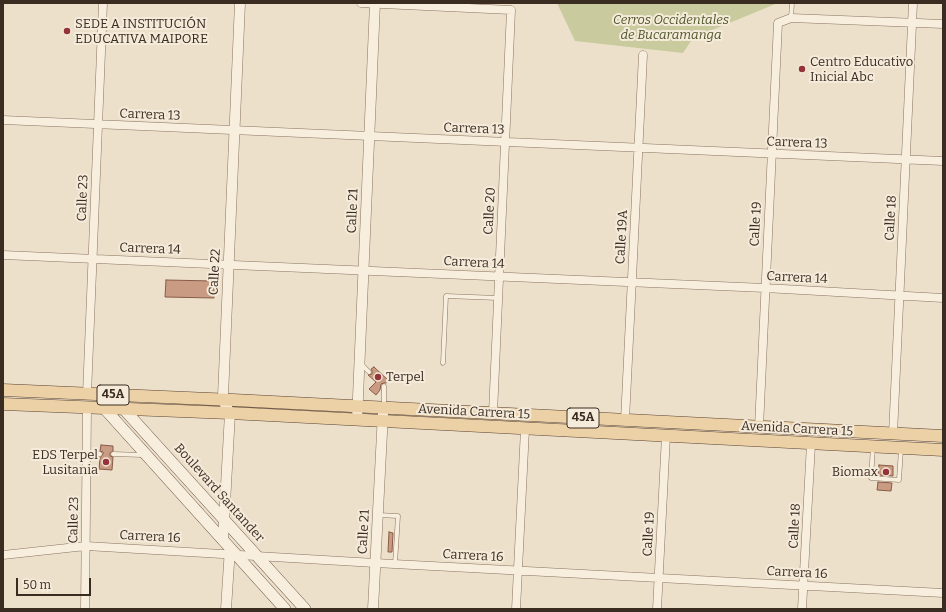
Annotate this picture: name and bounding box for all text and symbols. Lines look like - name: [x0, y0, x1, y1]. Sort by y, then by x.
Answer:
- park label: Cerros Occidentales de Bucaramanga: [613, 12, 729, 43]
- place label: SEDE A INSTITUCIÓN EDUCATIVA MAIPORE: [75, 16, 208, 47]
- marker: SEDE A INSTITUCIÓN EDUCATIVA MAIPORE: [62, 26, 72, 36]
- place label: Centro Educativo Inicial Abc: [810, 54, 913, 85]
- marker: Centro Educativo Inicial Abc: [797, 64, 807, 74]
- street label: Carrera 13: [119, 106, 181, 124]
- street label: Carrera 13: [443, 120, 505, 138]
- street label: Carrera 13: [766, 134, 828, 152]
- street label: Calle 23: [74, 174, 92, 222]
- street label: Calle 20: [481, 187, 499, 235]
- street label: Calle 21: [344, 188, 362, 234]
- street label: Calle 18: [882, 195, 900, 241]
- street label: Calle 19: [747, 201, 765, 247]
- street label: Calle 19A: [613, 209, 631, 265]
- street label: Carrera 14: [119, 240, 181, 258]
- street label: Calle 22: [206, 248, 224, 296]
- street label: Carrera 14: [443, 254, 505, 272]
- street label: Carrera 14: [766, 269, 828, 287]
- place label: Terpel: [386, 369, 424, 385]
- marker: Terpel: [373, 372, 383, 382]
- road number: 45A: [97, 385, 129, 405]
- street label: Avenida Carrera 15: [418, 401, 530, 423]
- road number: 45A: [567, 408, 599, 428]
- street label: Avenida Carrera 15: [741, 418, 853, 440]
- street label: Boulevard Santander: [171, 441, 267, 545]
- place label: EDS Terpel Lusitania: [32, 447, 98, 478]
- marker: EDS Terpel Lusitania: [101, 457, 111, 467]
- place label: Biomax: [832, 464, 878, 480]
- marker: Biomax: [881, 467, 891, 477]
- street label: Calle 23: [66, 496, 82, 544]
- street label: Calle 18: [786, 503, 804, 549]
- street label: Calle 21: [355, 509, 373, 555]
- street label: Calle 19: [640, 511, 658, 557]
- street label: Carrera 16: [119, 528, 181, 546]
- street label: Carrera 16: [442, 547, 504, 565]
- street label: Carrera 16: [766, 564, 828, 582]
- scale bar: [18, 570, 93, 596]
- text: 50 m: [23, 578, 51, 592]

